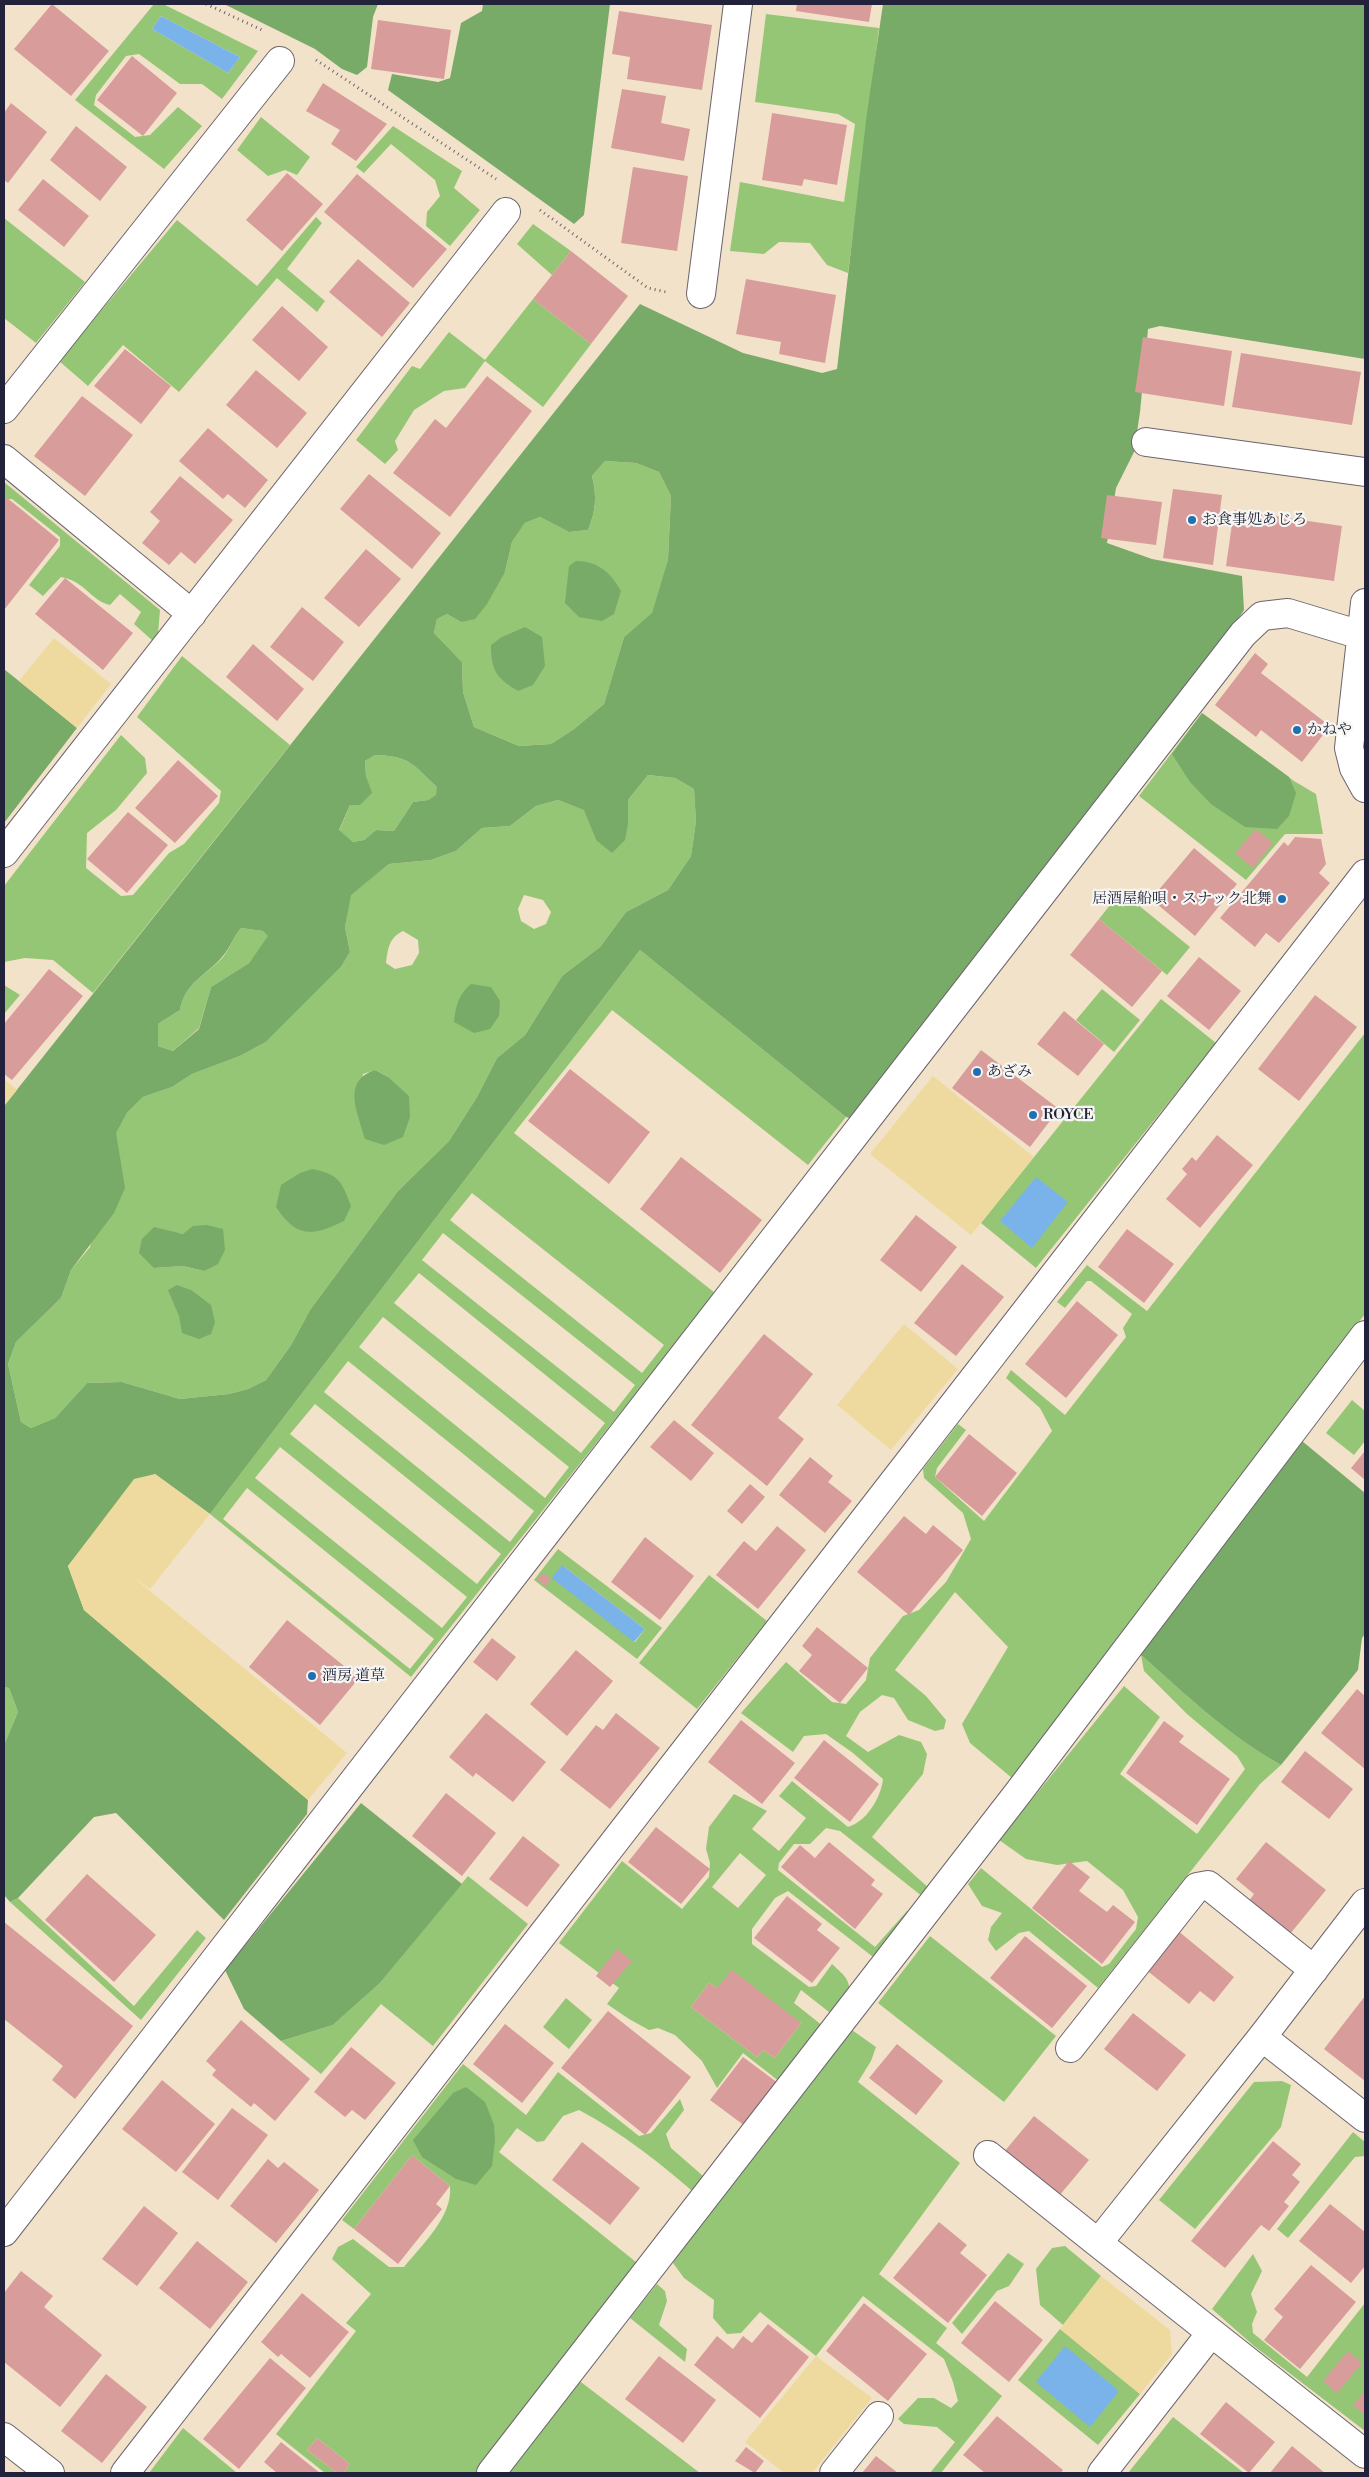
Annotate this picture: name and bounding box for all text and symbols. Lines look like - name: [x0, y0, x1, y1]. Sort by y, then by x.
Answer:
- place label: お食事処あじろ: [1202, 511, 1307, 529]
- marker: お食事処あじろ: [1186, 514, 1198, 526]
- place label: かねや: [1307, 721, 1352, 739]
- marker: かねや: [1291, 724, 1303, 736]
- place label: 居酒屋船唄・スナック北舞: [1092, 890, 1272, 908]
- marker: 居酒屋船唄・スナック北舞: [1276, 893, 1288, 905]
- place label: あざみ: [987, 1063, 1032, 1081]
- marker: あざみ: [971, 1066, 983, 1078]
- place label: ROYCE: [1043, 1106, 1094, 1124]
- marker: ROYCE: [1027, 1109, 1039, 1121]
- place label: 酒房 道草: [322, 1667, 385, 1685]
- marker: 酒房 道草: [306, 1670, 318, 1682]

